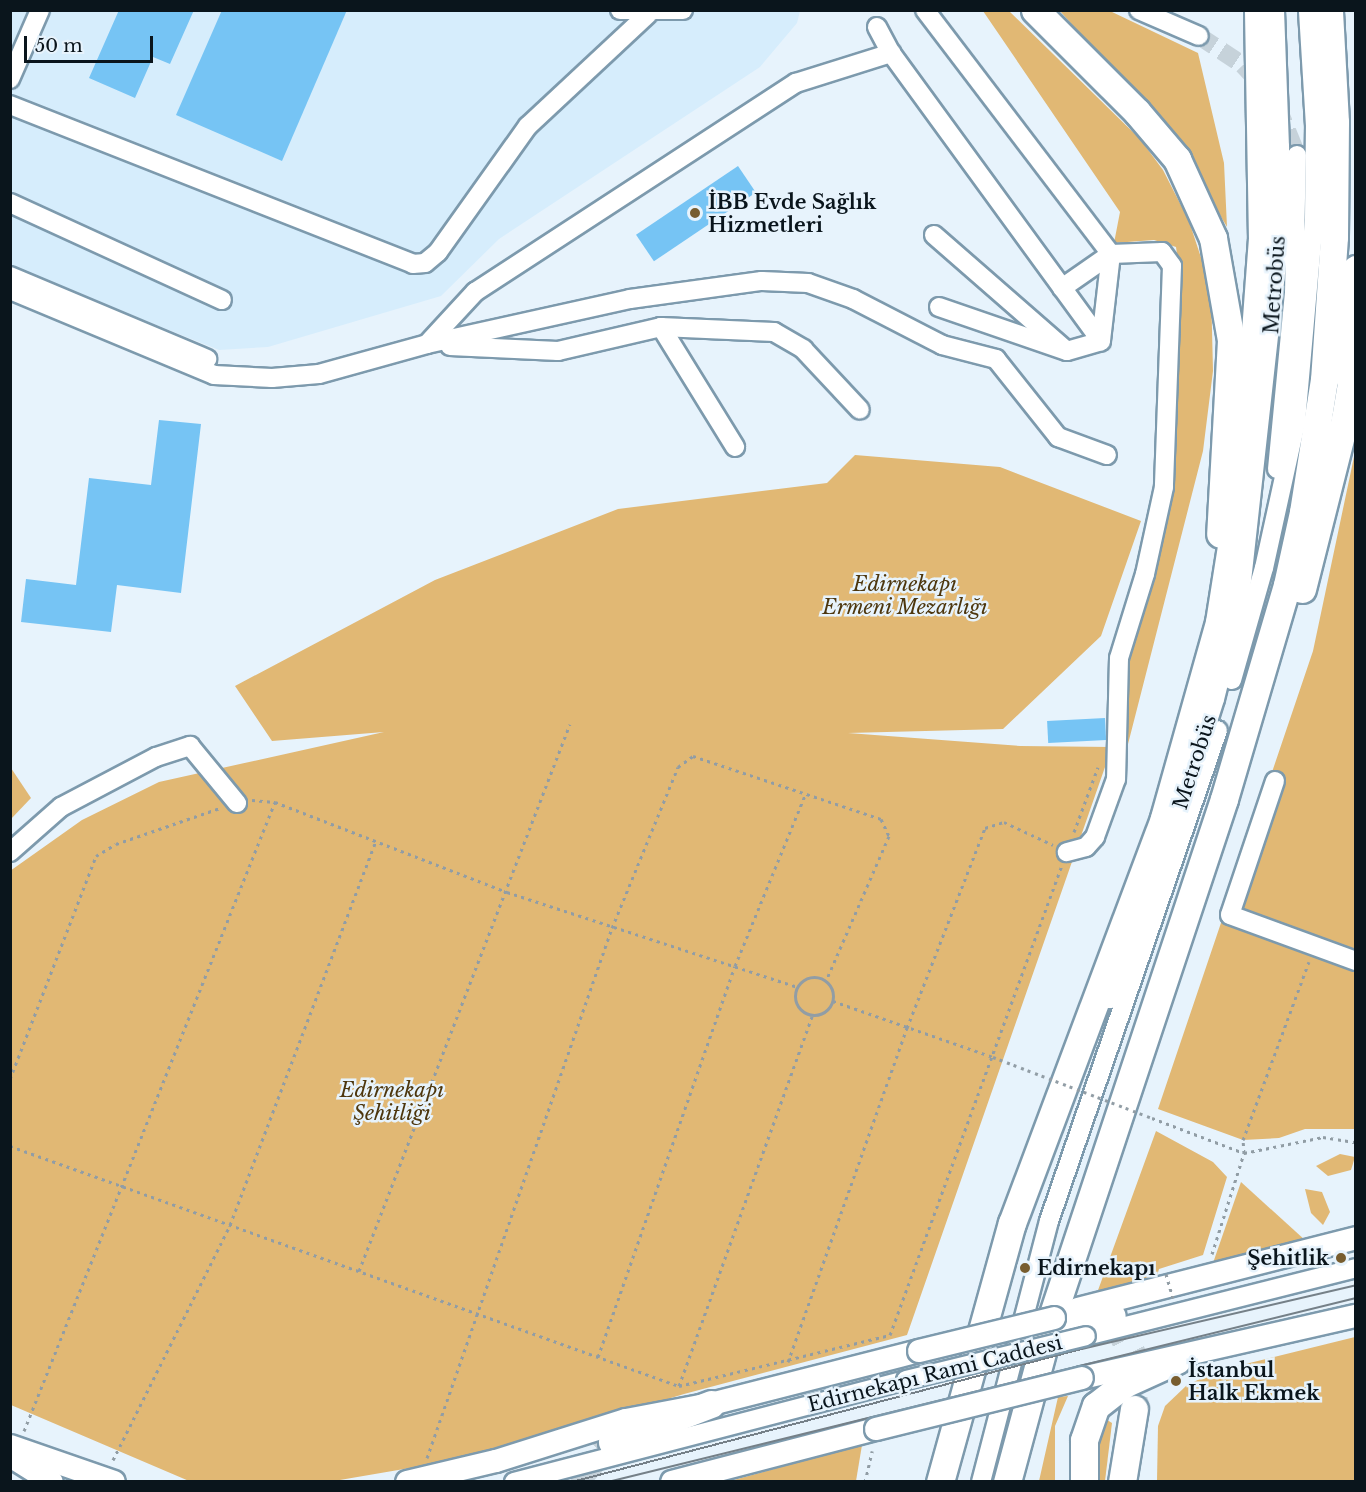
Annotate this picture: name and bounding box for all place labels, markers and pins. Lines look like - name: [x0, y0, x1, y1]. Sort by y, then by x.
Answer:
- place label: İBB Evde Sağlık Hizmetleri: [708, 190, 876, 237]
- marker: İBB Evde Sağlık Hizmetleri: [686, 204, 704, 222]
- place label: Şehitlik: [1247, 1246, 1329, 1270]
- marker: Şehitlik: [1334, 1251, 1348, 1265]
- place label: Edirnekapı: [1037, 1256, 1155, 1280]
- marker: Edirnekapı: [1018, 1261, 1032, 1275]
- place label: İstanbul Halk Ekmek: [1188, 1358, 1320, 1405]
- marker: İstanbul Halk Ekmek: [1169, 1374, 1183, 1388]

